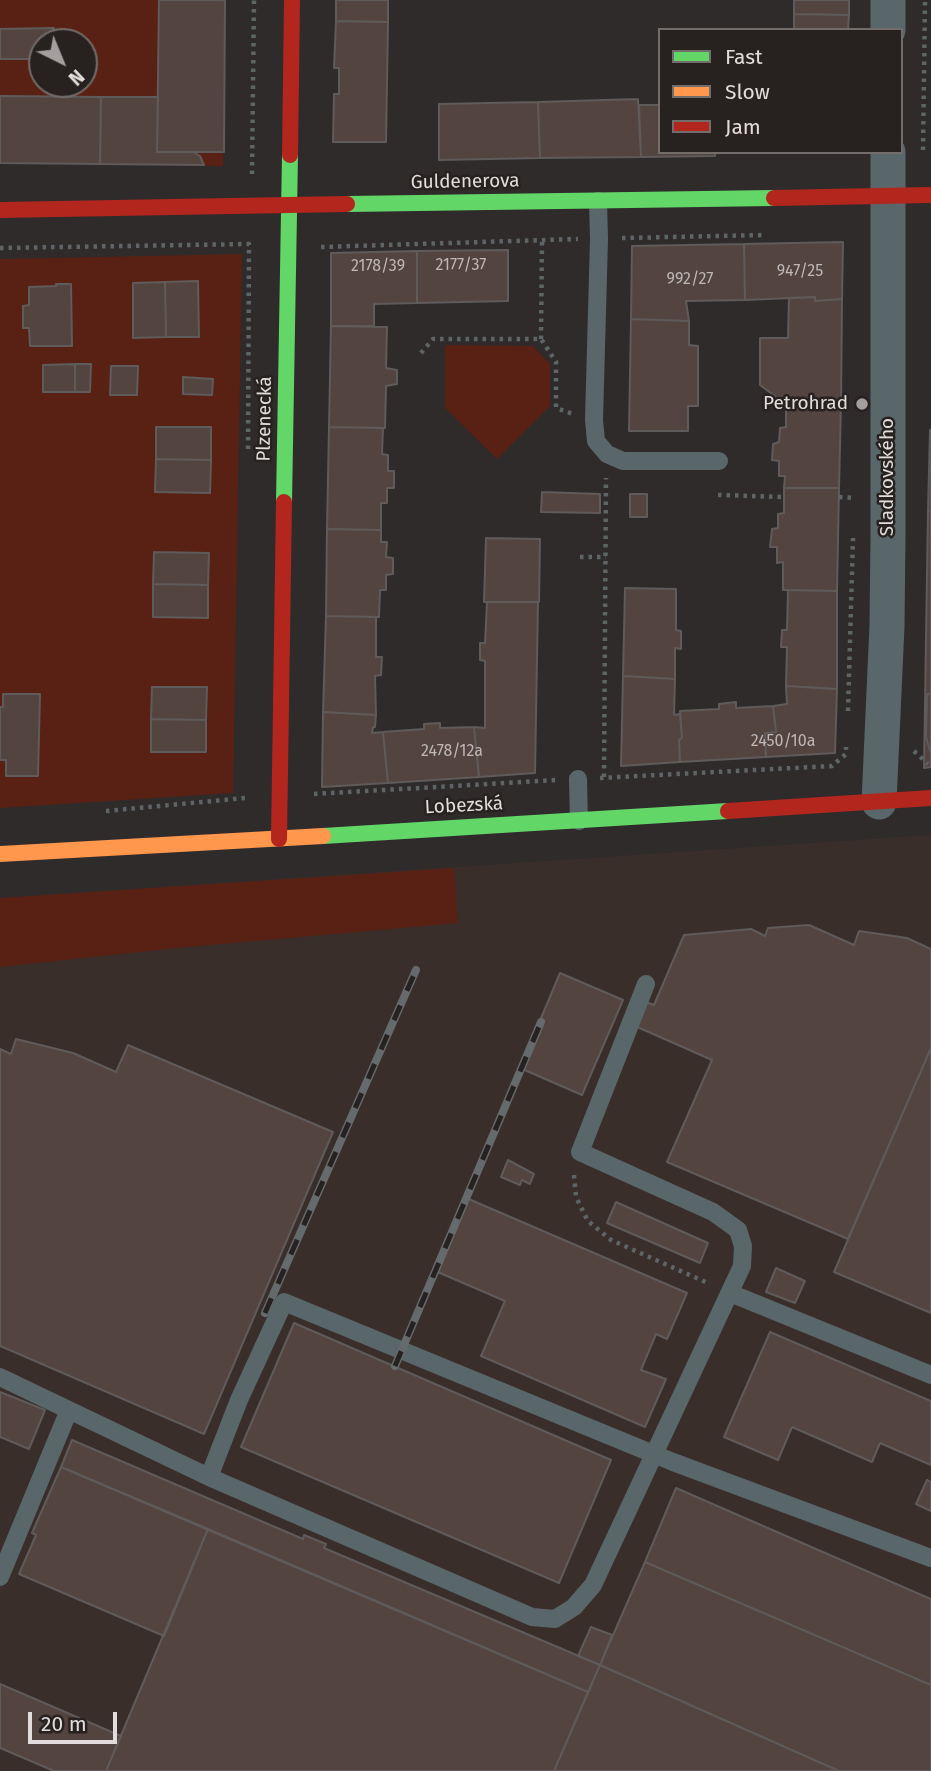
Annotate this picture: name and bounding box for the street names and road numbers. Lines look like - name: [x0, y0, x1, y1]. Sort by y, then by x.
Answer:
- street label: Guldenerova: [410, 170, 520, 194]
- street label: Plzenecká: [253, 376, 277, 462]
- street label: Sladkovského: [877, 418, 899, 536]
- street label: Lobezská: [424, 793, 504, 819]

